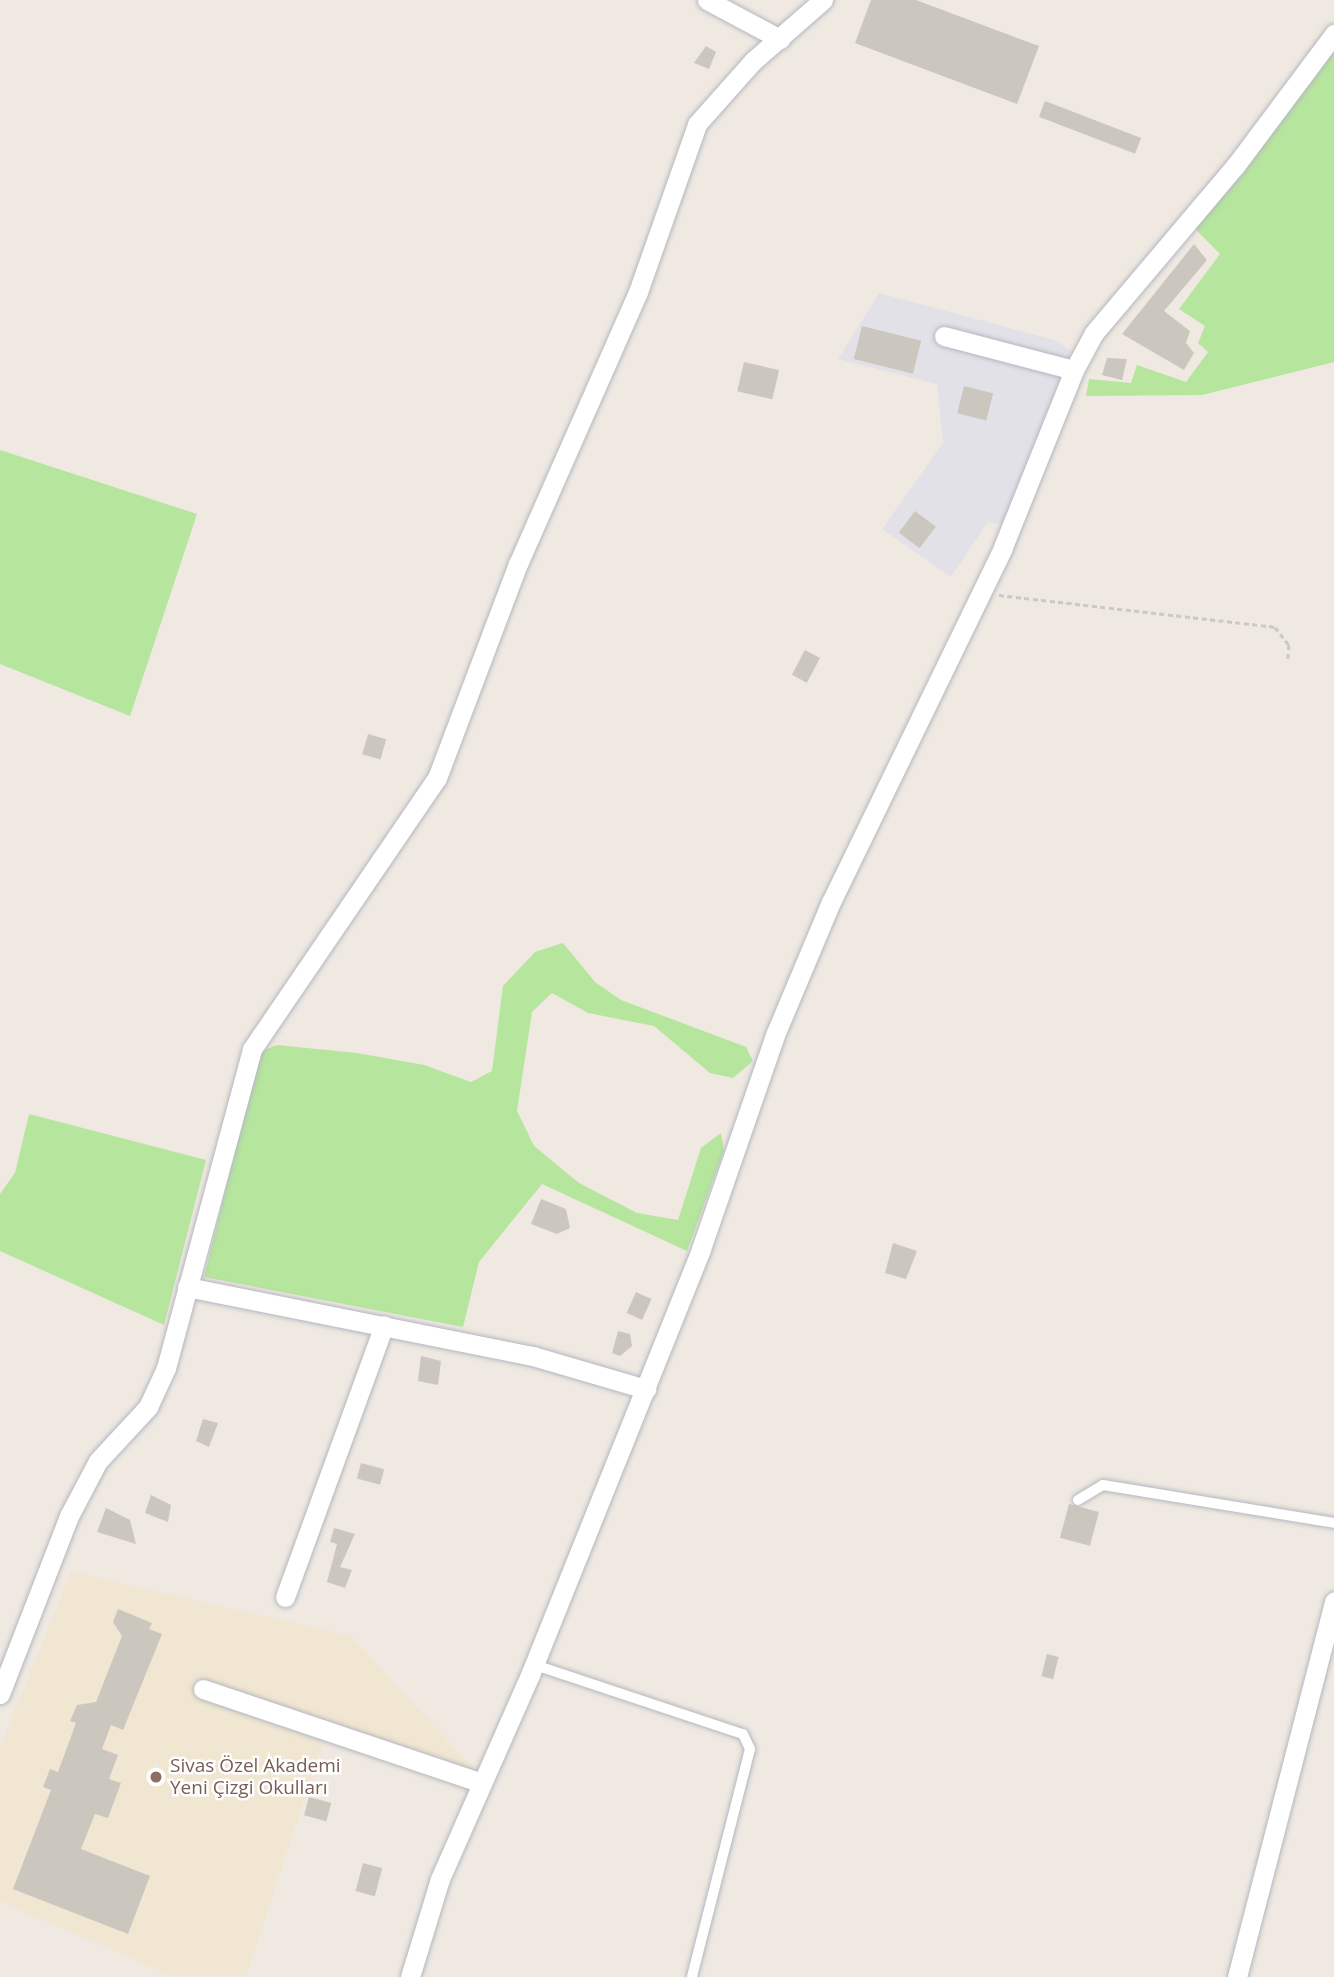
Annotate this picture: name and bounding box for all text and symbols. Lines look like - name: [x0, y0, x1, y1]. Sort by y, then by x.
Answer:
- place label: Sivas Özel Akademi Yeni Çizgi Okulları: [170, 1755, 341, 1799]
- marker: Sivas Özel Akademi Yeni Çizgi Okulları: [148, 1769, 164, 1785]

